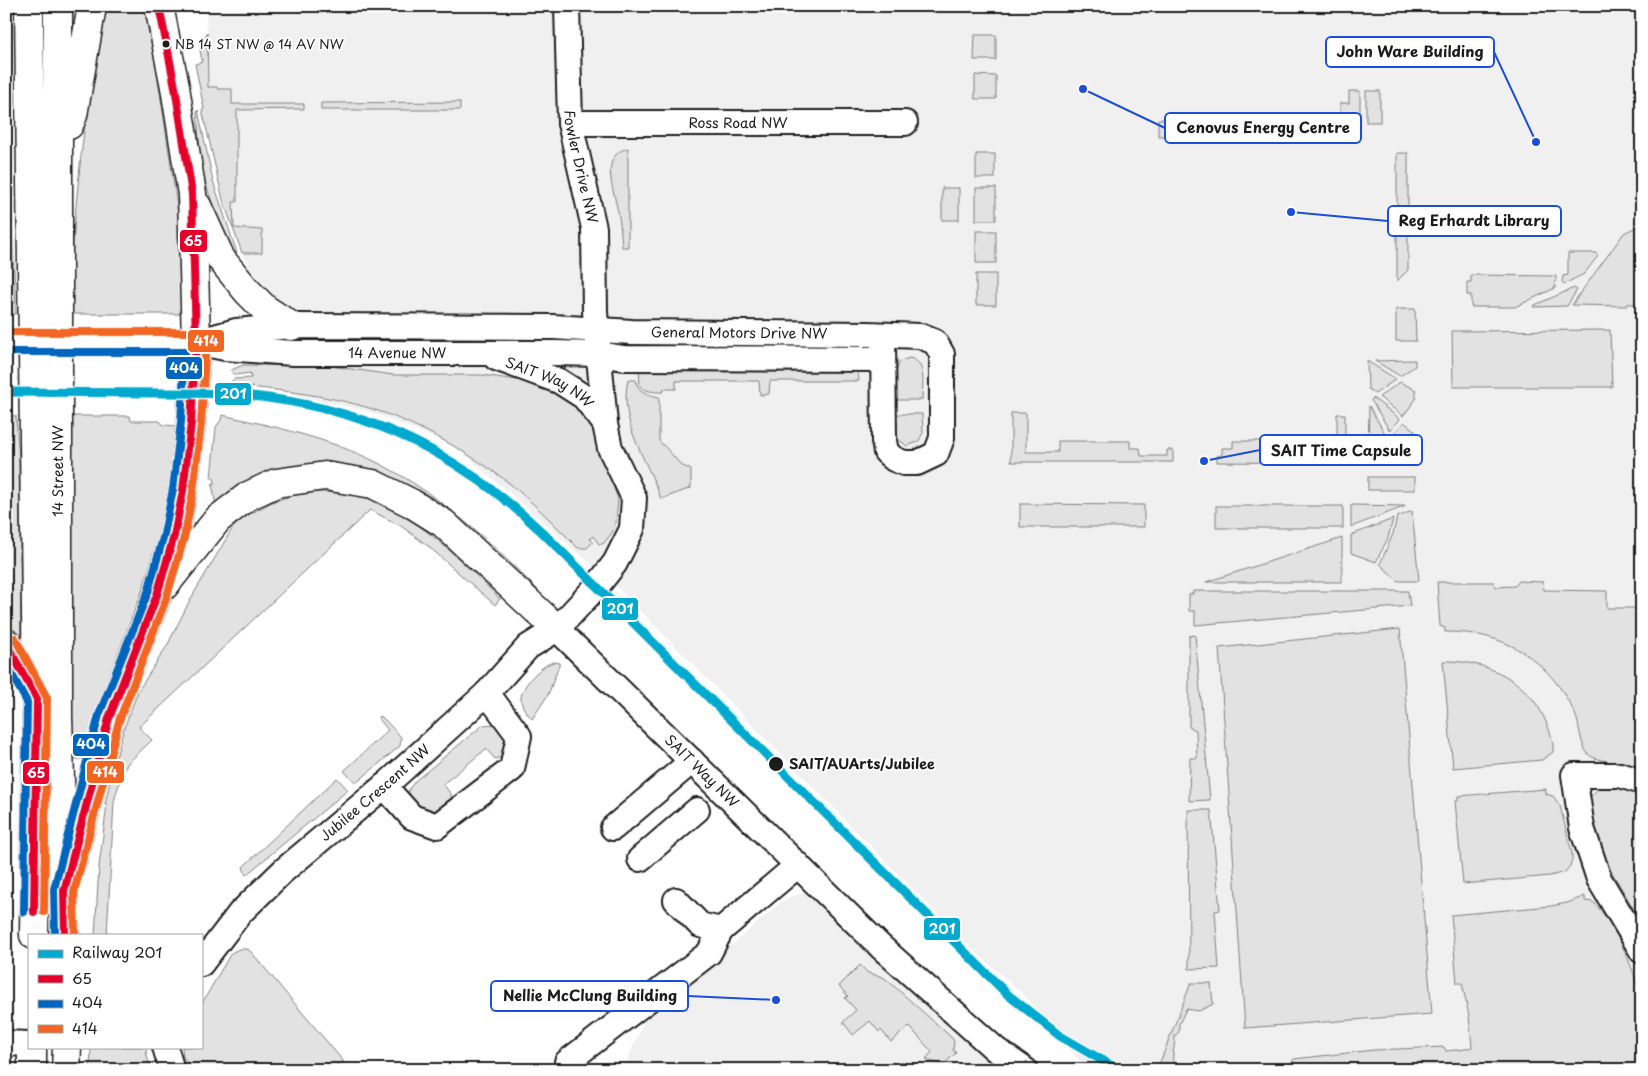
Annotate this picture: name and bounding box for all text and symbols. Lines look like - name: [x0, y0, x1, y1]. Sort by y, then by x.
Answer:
- place label: NB 14 ST NW @ 14 AV NW: [175, 34, 344, 53]
- callout: John Ware Building: [1326, 37, 1494, 67]
- marker: NB 14 ST NW @ 14 AV NW: [161, 39, 171, 49]
- text: John Ware Building: [1336, 39, 1484, 62]
- street label: Fowler Drive NW: [560, 110, 604, 225]
- street label: Ross Road NW: [688, 112, 788, 133]
- callout: Cenovus Energy Centre: [1165, 113, 1361, 143]
- text: Cenovus Energy Centre: [1176, 115, 1350, 138]
- callout: Reg Erhardt Library: [1388, 206, 1561, 236]
- text: Reg Erhardt Library: [1399, 208, 1550, 231]
- line badge: 65: [179, 229, 208, 253]
- text: 65: [184, 230, 202, 251]
- street label: General Motors Drive NW: [651, 321, 827, 344]
- line badge: 414: [187, 329, 225, 353]
- text: 414: [193, 330, 219, 351]
- street label: 14 Avenue NW: [348, 342, 447, 363]
- street label: SAIT Way NW: [503, 351, 599, 412]
- line badge: 404: [165, 356, 203, 380]
- text: 404: [169, 357, 199, 378]
- line badge: 201: [214, 382, 252, 406]
- text: 201: [220, 383, 247, 404]
- street label: 14 Street NW: [47, 425, 68, 517]
- callout: SAIT Time Capsule: [1260, 435, 1422, 465]
- text: SAIT Time Capsule: [1271, 438, 1411, 461]
- line badge: 201: [601, 597, 639, 621]
- text: 201: [607, 598, 634, 619]
- street label: SAIT Way NW: [660, 729, 744, 812]
- line badge: 404: [72, 733, 110, 757]
- text: 404: [76, 733, 106, 754]
- street label: Jubilee Crescent NW: [315, 739, 434, 846]
- place label: SAIT/AUArts/Jubilee: [789, 753, 935, 774]
- marker: SAIT/AUArts/Jubilee: [767, 755, 785, 773]
- line badge: 414: [86, 760, 125, 784]
- line badge: 65: [22, 761, 50, 785]
- text: 414: [92, 761, 118, 782]
- text: 65: [27, 762, 45, 783]
- line badge: 201: [923, 917, 961, 941]
- text: 201: [929, 918, 956, 939]
- legend: [28, 934, 202, 1048]
- text: Railway 201: [72, 940, 162, 963]
- text: 65: [72, 966, 92, 989]
- callout: Nellie McClung Building: [491, 981, 688, 1011]
- text: Nellie McClung Building: [503, 983, 677, 1006]
- text: 404: [72, 990, 103, 1013]
- text: 414: [72, 1016, 98, 1039]

